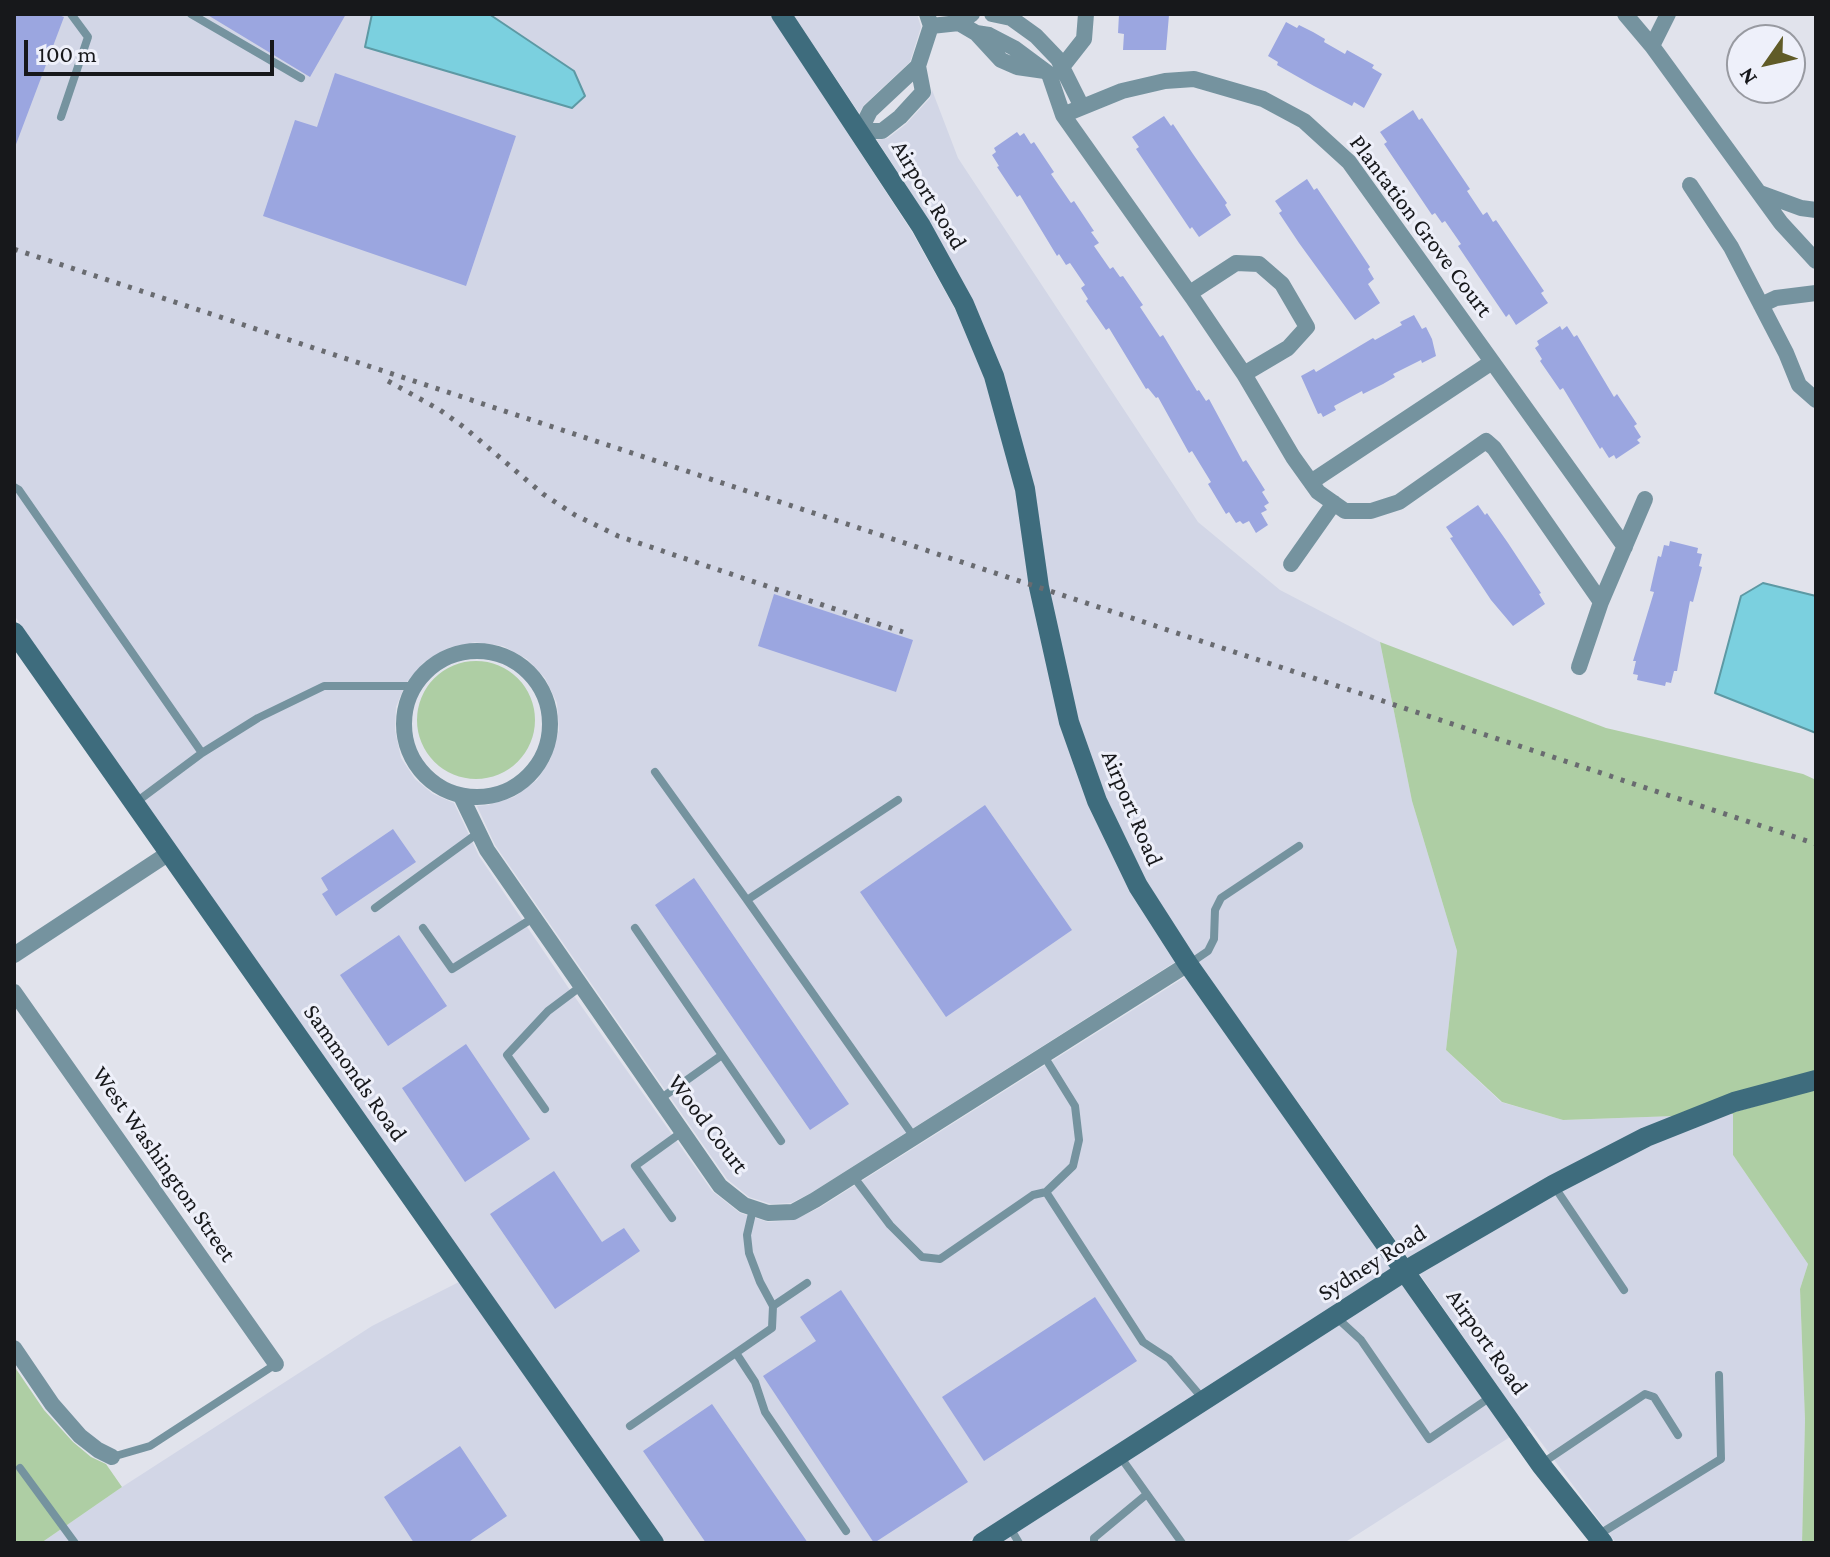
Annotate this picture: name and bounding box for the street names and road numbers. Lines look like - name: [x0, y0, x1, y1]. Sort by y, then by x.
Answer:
- street label: Plantation Grove Court: [1343, 129, 1499, 323]
- street label: Airport Road: [885, 135, 973, 255]
- street label: Airport Road: [1095, 746, 1169, 870]
- street label: Sammonds Road: [297, 999, 413, 1147]
- street label: West Washington Street: [86, 1061, 242, 1267]
- street label: Wood Court: [661, 1069, 755, 1179]
- street label: Sydney Road: [1313, 1218, 1431, 1308]
- street label: Airport Road: [1440, 1284, 1534, 1400]

